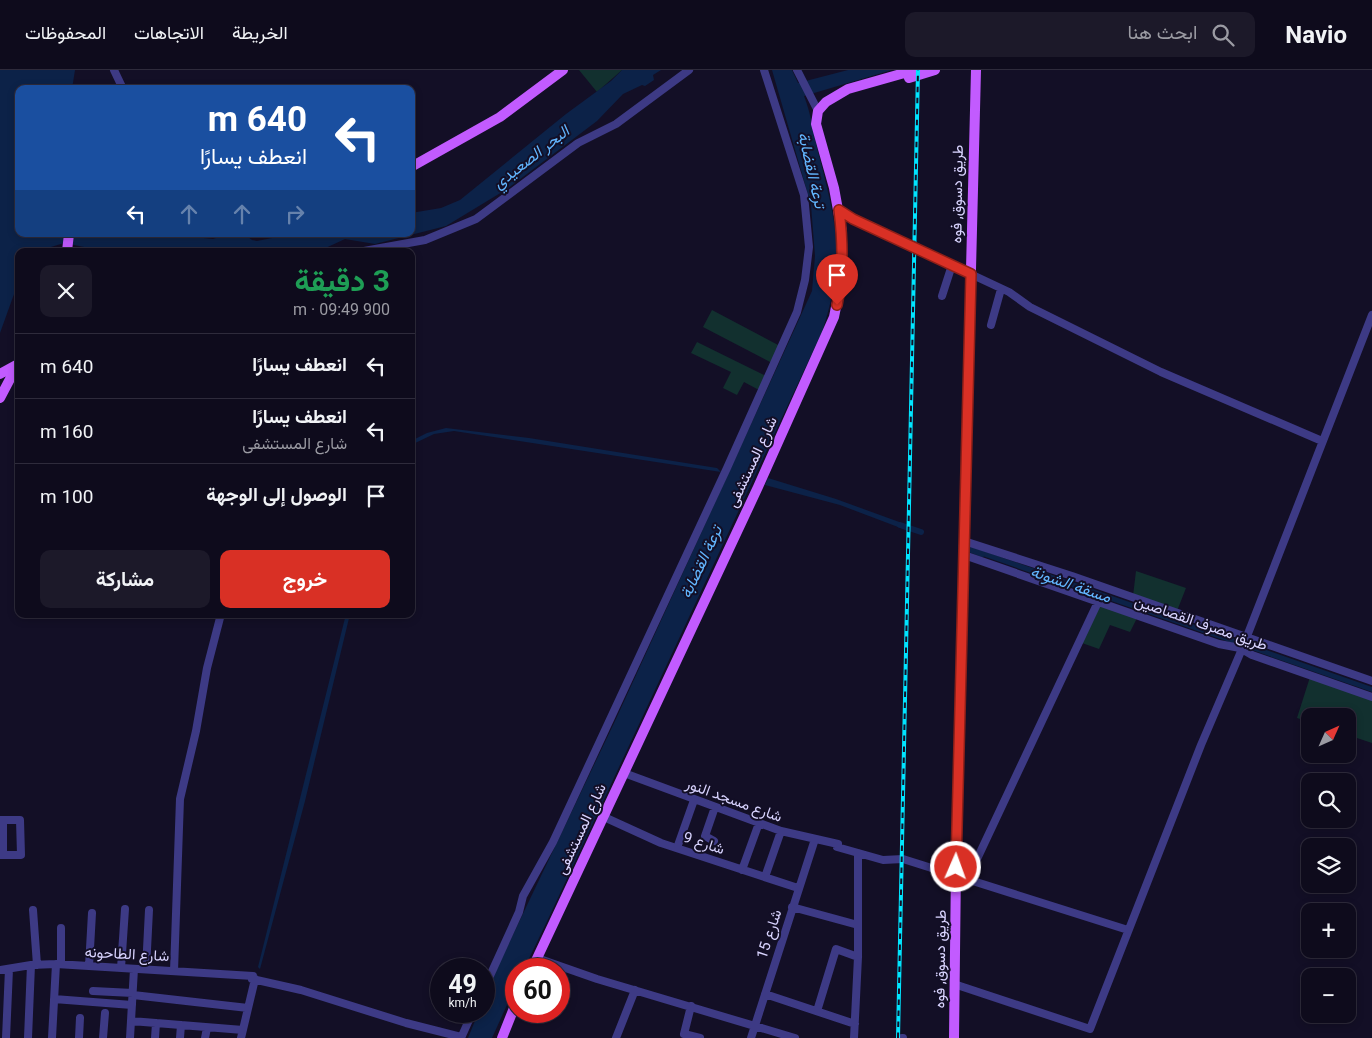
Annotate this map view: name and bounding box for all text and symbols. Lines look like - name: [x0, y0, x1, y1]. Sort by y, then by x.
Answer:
- search box: [905, 12, 1255, 57]
- text: ابحث هنا: [1127, 21, 1197, 44]
- icon: search: [1209, 21, 1237, 49]
- text: Navio: [1285, 21, 1347, 49]
- text: المحفوظات: [25, 22, 106, 43]
- text: الاتجاهات: [134, 22, 204, 43]
- text: الخريطة: [232, 22, 288, 43]
- text: 640 m: [208, 99, 307, 140]
- icon: left: [325, 105, 390, 170]
- water label: البحر الصعيدي: [489, 120, 577, 196]
- water label: ترعة القضابة: [793, 130, 830, 212]
- text: انعطف يسارًا: [200, 144, 307, 169]
- street label: طريق دسوق, فوه: [947, 144, 968, 244]
- icon: left: [122, 200, 150, 228]
- icon: ahead: [175, 200, 203, 228]
- icon: ahead: [228, 200, 256, 228]
- icon: right: [281, 200, 309, 228]
- pin: [816, 254, 858, 305]
- icon: arrive: [823, 261, 851, 289]
- text: 3 دقيقة: [295, 263, 390, 298]
- button: close: [40, 265, 92, 317]
- text: 900 m · 09:49: [293, 300, 390, 319]
- icon: left: [362, 352, 390, 380]
- text: انعطف يسارًا: [252, 353, 347, 376]
- text: 640 m: [40, 355, 93, 378]
- text: انعطف يسارًا: [252, 405, 347, 428]
- street label: شارع المستشفى: [723, 414, 783, 511]
- icon: left: [362, 417, 390, 445]
- text: 160 m: [40, 420, 93, 443]
- text: شارع المستشفى: [242, 434, 347, 453]
- icon: arrive: [362, 482, 390, 510]
- text: الوصول إلى الوجهة: [206, 483, 347, 506]
- text: 100 m: [40, 485, 93, 508]
- water label: ترعة القضابة: [676, 521, 728, 602]
- button: مشاركة: [40, 550, 210, 608]
- button: خروج: [220, 550, 390, 608]
- water label: مسقة الشونة: [1028, 561, 1114, 608]
- street label: طريق مصرف القصاصين: [1132, 592, 1270, 655]
- north arrow: [1301, 708, 1356, 762]
- map controls: [1301, 708, 1356, 1023]
- button: search: [1301, 773, 1356, 828]
- street label: شارع مسجد النور: [682, 774, 785, 828]
- street label: شارع المستشفى: [552, 781, 612, 878]
- street label: شارع 9: [680, 828, 727, 860]
- button: layers: [1301, 838, 1356, 893]
- position arrow: [929, 840, 981, 892]
- button: +: [1301, 903, 1356, 958]
- street label: شارع 15: [753, 907, 787, 962]
- street label: طريق دسوق, فوه: [930, 909, 951, 1009]
- street label: شارع الطاحونه: [84, 943, 170, 967]
- speed limit sign: 60: [505, 958, 570, 1023]
- button: −: [1301, 968, 1356, 1023]
- text: 49: [448, 970, 477, 999]
- text: km/h: [448, 996, 477, 1010]

